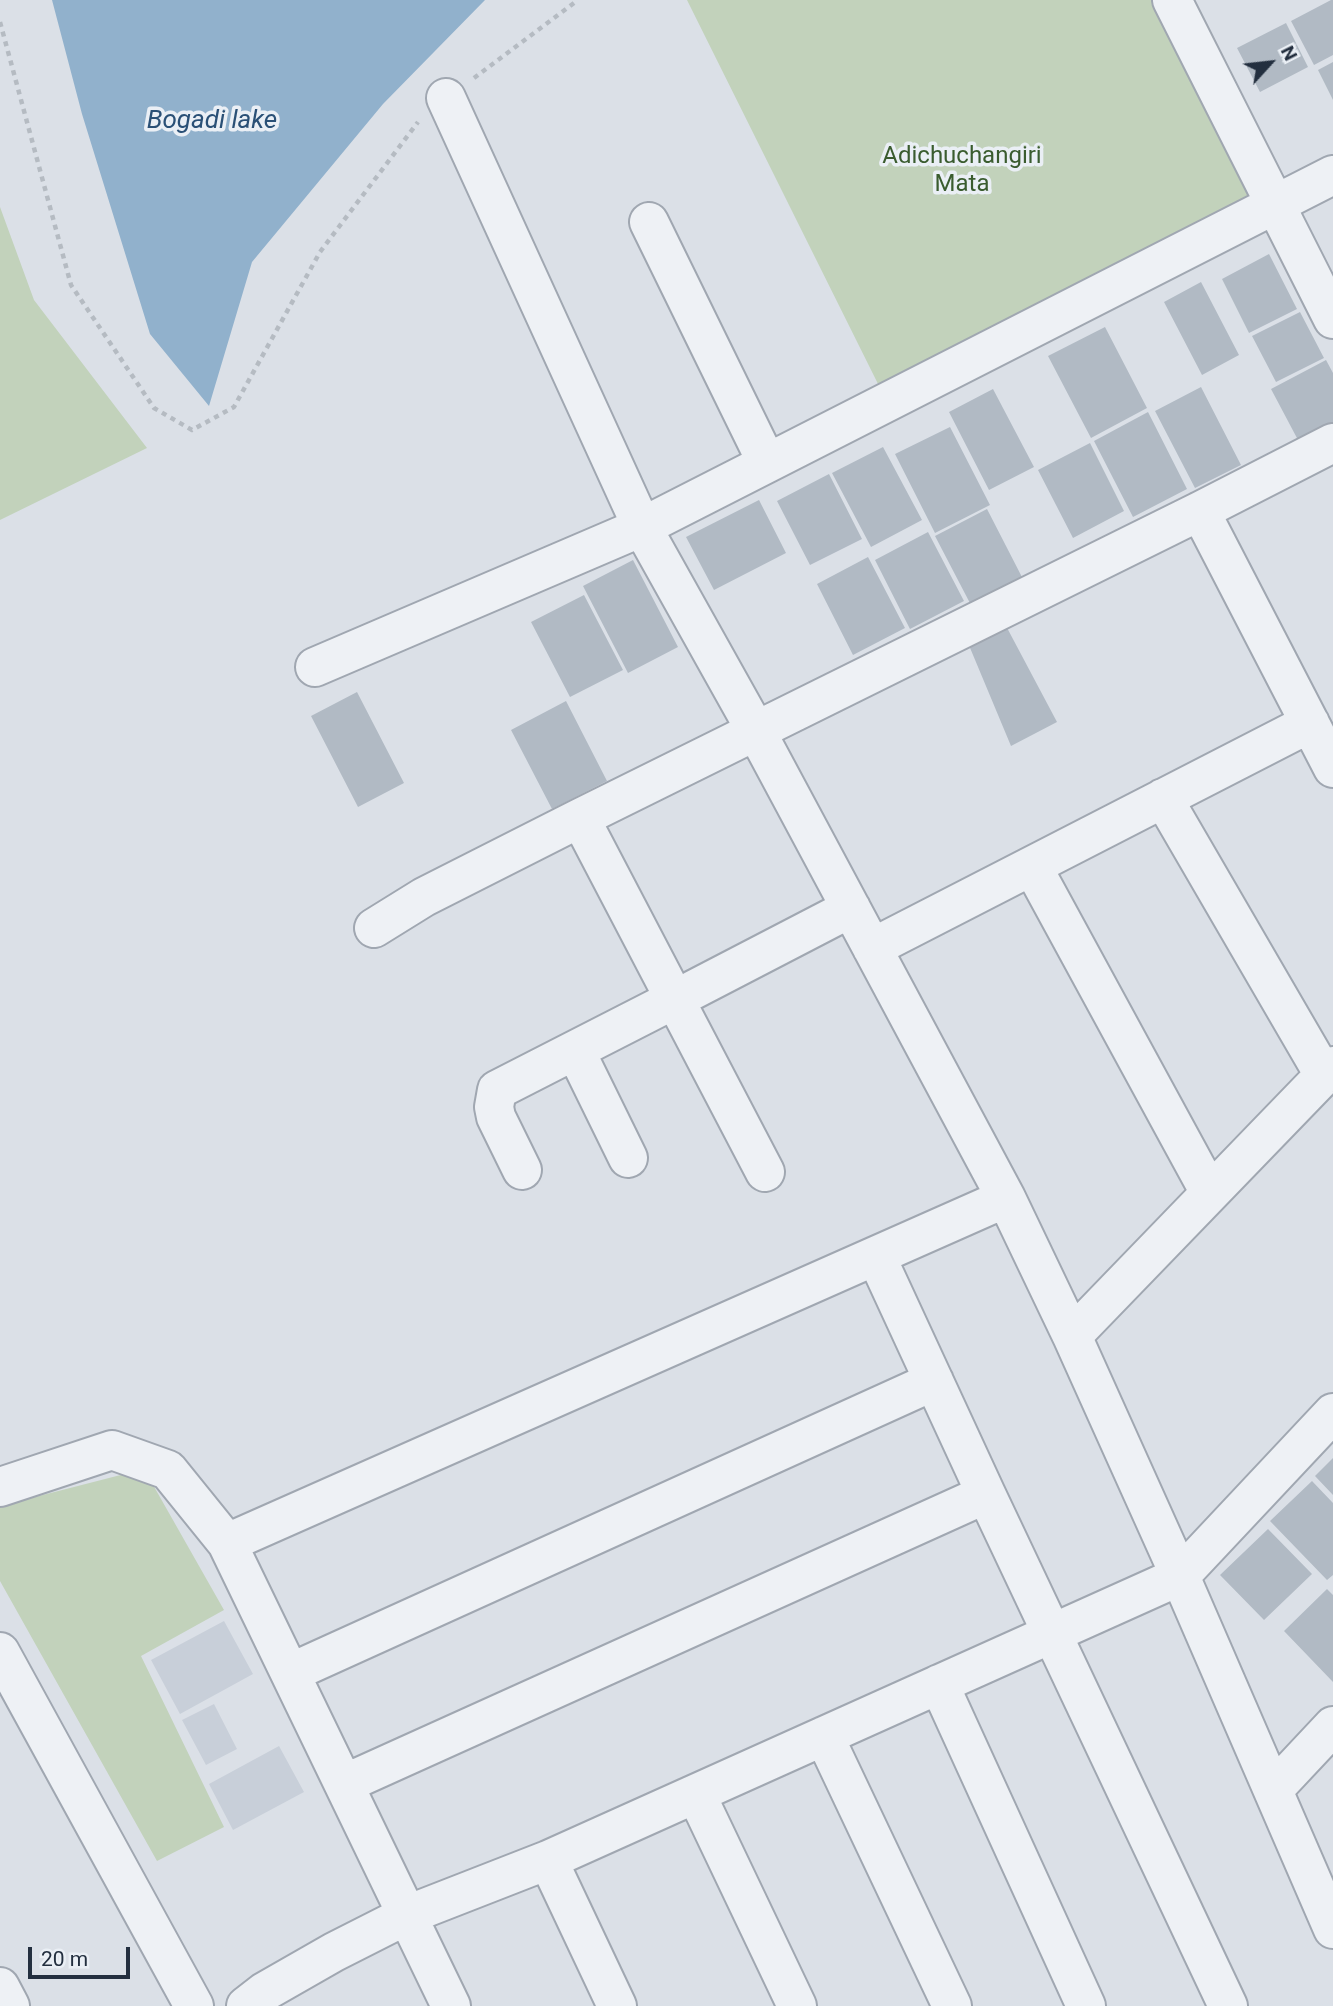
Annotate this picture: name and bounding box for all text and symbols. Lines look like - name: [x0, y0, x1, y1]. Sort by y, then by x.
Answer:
- north arrow: [1235, 28, 1305, 98]
- text: N: [1276, 42, 1302, 64]
- water label: Bogadi lake: [147, 105, 277, 137]
- park label: Adichuchangiri Mata: [882, 143, 1042, 199]
- scale bar: [32, 1932, 133, 1976]
- text: 20 m: [41, 1947, 88, 1971]

